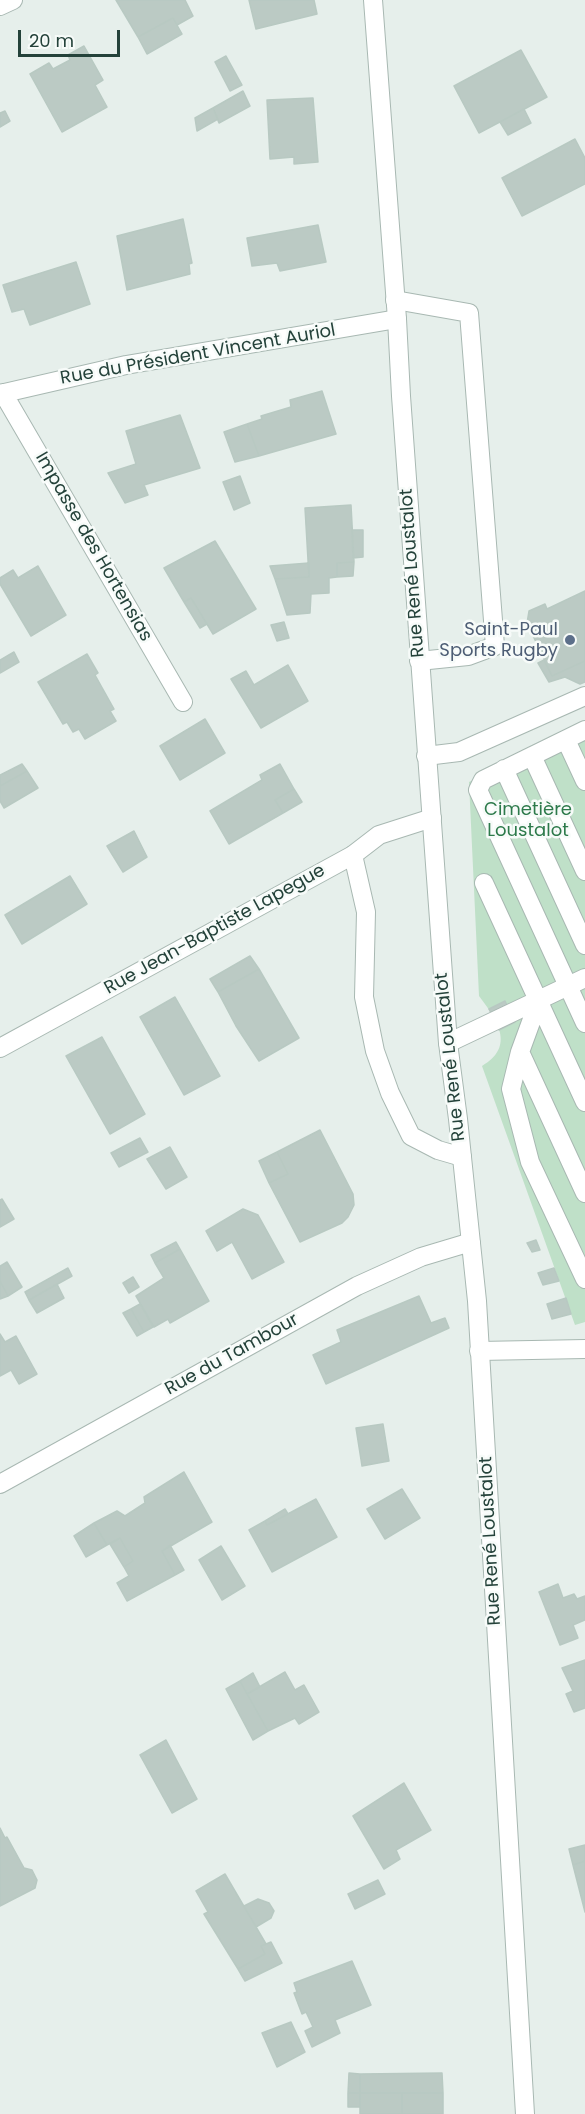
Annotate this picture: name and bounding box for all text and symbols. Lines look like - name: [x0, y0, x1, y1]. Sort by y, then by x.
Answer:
- scale bar: [21, 18, 123, 56]
- text: 20 m: [29, 28, 74, 53]
- street label: Rue du Président Vincent Auriol: [59, 320, 337, 390]
- street label: Impasse des Hortensias: [30, 449, 156, 645]
- street label: Rue René Loustalot: [396, 488, 430, 658]
- place label: Saint-Paul Sports Rugby: [439, 619, 558, 662]
- marker: Saint-Paul Sports Rugby: [563, 633, 577, 647]
- park label: Cimetière Loustalot: [484, 799, 572, 842]
- street label: Rue Jean-Baptiste Lapegue: [101, 860, 329, 1000]
- street label: Rue René Loustalot: [431, 972, 471, 1142]
- street label: Rue du Tambour: [161, 1309, 303, 1401]
- street label: Rue René Loustalot: [476, 1456, 506, 1626]

